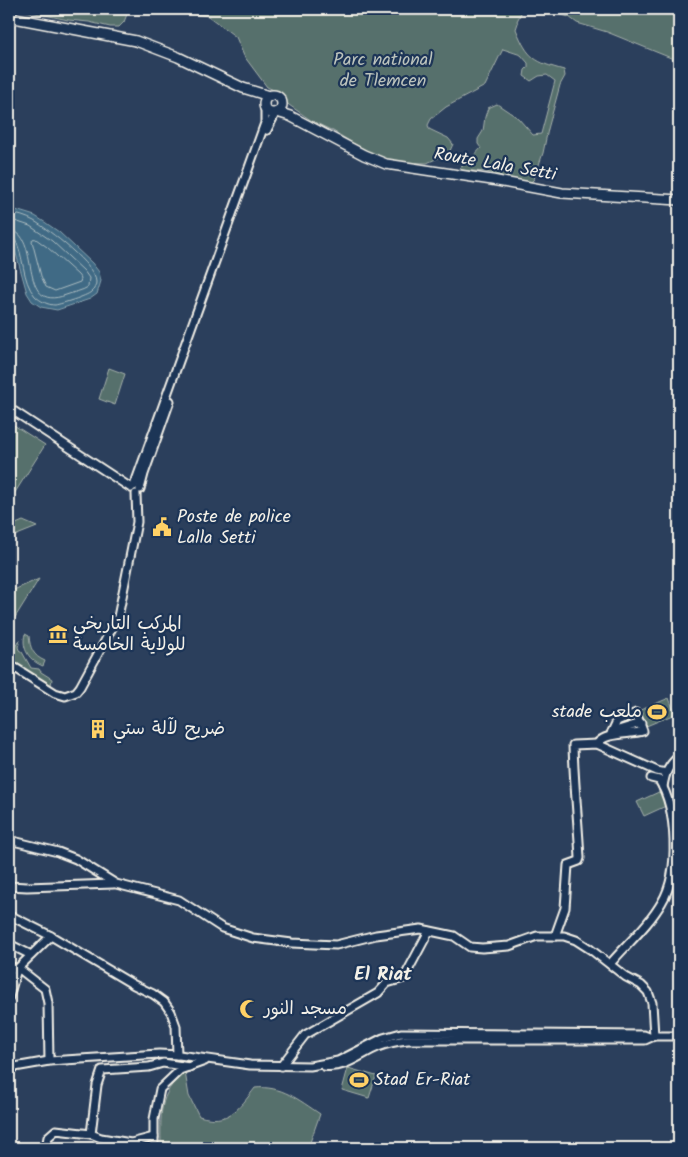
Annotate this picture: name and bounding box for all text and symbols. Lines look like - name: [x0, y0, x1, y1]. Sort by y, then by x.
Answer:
- park label: Parc national de Tlemcen: [333, 46, 433, 96]
- street label: Route Lala Setti: [432, 140, 559, 190]
- place label: Poste de police Lalla Setti: [177, 503, 291, 553]
- public building icon: Poste de police Lalla Setti: [151, 516, 173, 538]
- place label: المركب التاريخي للولاية الخامسة: [73, 610, 185, 660]
- museum icon: المركب التاريخي للولاية الخامسة: [47, 623, 69, 645]
- place label: stade ملعب: [552, 698, 642, 727]
- sports icon: stade ملعب: [646, 701, 668, 723]
- place label: ضريح لآلة ستي: [113, 715, 225, 744]
- building icon: ضريح لآلة ستي: [87, 718, 109, 740]
- district label: El Riat: [354, 960, 412, 990]
- place label: مسجد النور: [262, 995, 347, 1024]
- mosque icon: مسجد النور: [238, 998, 260, 1020]
- place label: Stad Er-Riat: [374, 1066, 471, 1095]
- sports icon: Stad Er-Riat: [348, 1069, 370, 1091]

